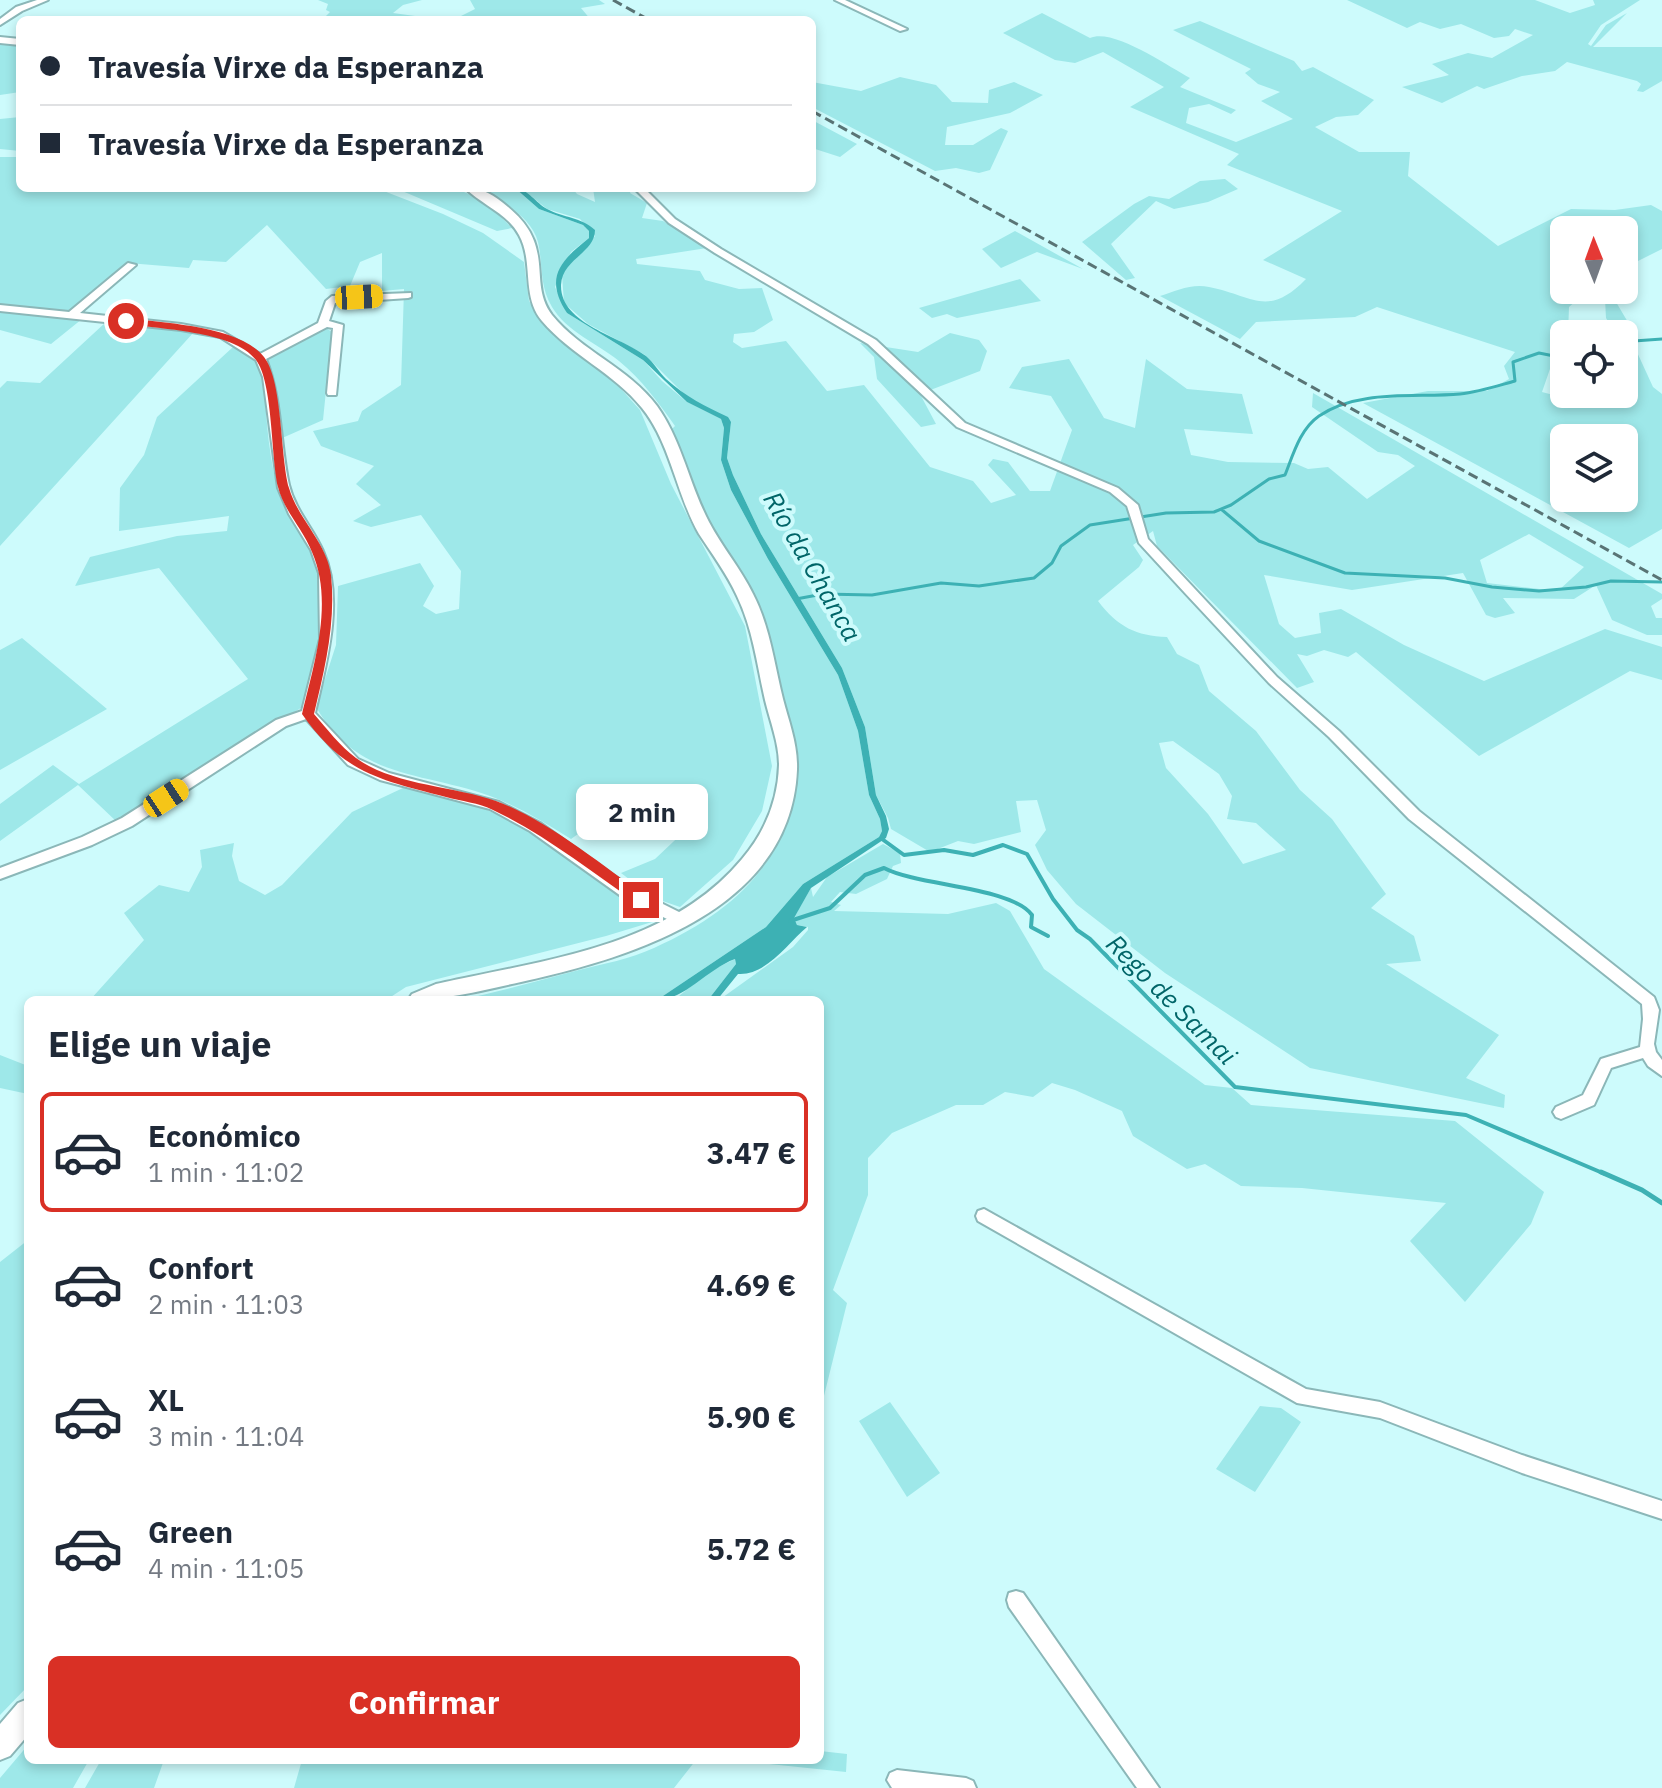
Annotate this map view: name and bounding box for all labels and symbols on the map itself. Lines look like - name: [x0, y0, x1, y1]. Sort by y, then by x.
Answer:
- north arrow: [1550, 216, 1638, 304]
- car: [334, 284, 384, 310]
- route start: [108, 303, 144, 339]
- water label: Río da Chanca: [756, 485, 870, 647]
- car: [139, 775, 193, 821]
- callout: 2 min: [575, 784, 707, 840]
- route end: [623, 882, 659, 918]
- water label: Rego de Samai: [1099, 926, 1245, 1072]

